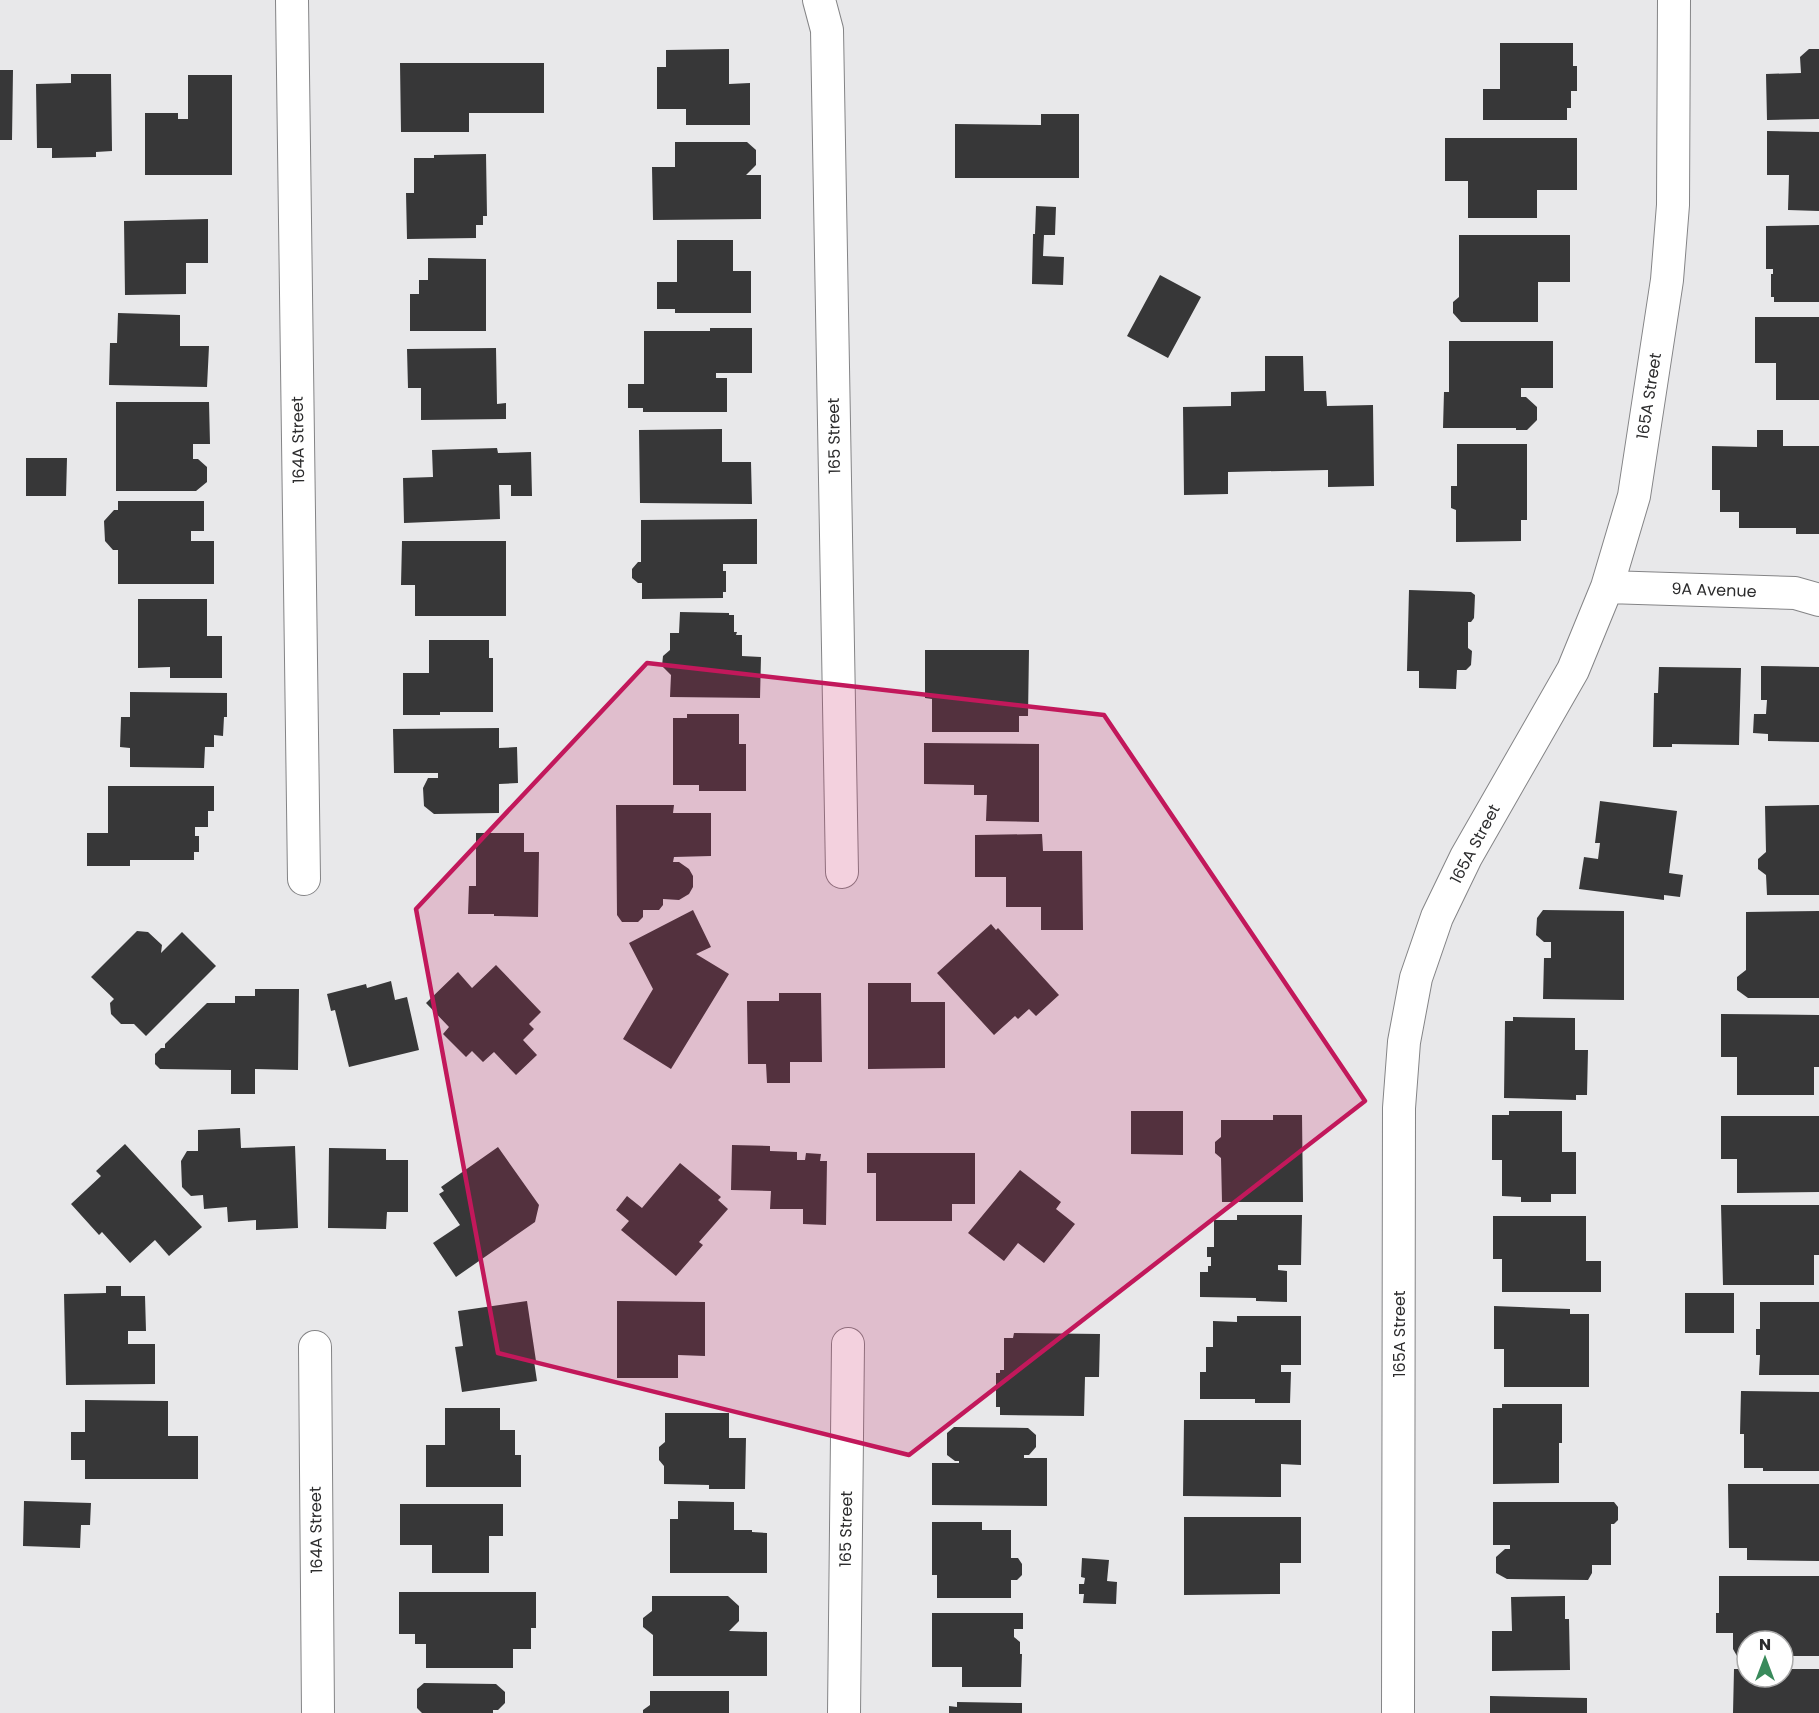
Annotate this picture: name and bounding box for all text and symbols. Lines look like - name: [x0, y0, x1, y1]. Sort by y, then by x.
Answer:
- street label: 165A Street: [1631, 351, 1667, 441]
- street label: 164A Street: [286, 396, 310, 484]
- street label: 165 Street: [822, 397, 846, 474]
- street label: 9A Avenue: [1671, 577, 1757, 603]
- street label: 165A Street: [1444, 800, 1506, 888]
- street label: 165A Street: [1388, 1290, 1411, 1378]
- street label: 164A Street: [304, 1486, 328, 1574]
- street label: 165 Street: [834, 1490, 858, 1567]
- north arrow: [1735, 1629, 1795, 1689]
- text: N: [1759, 1633, 1771, 1656]

